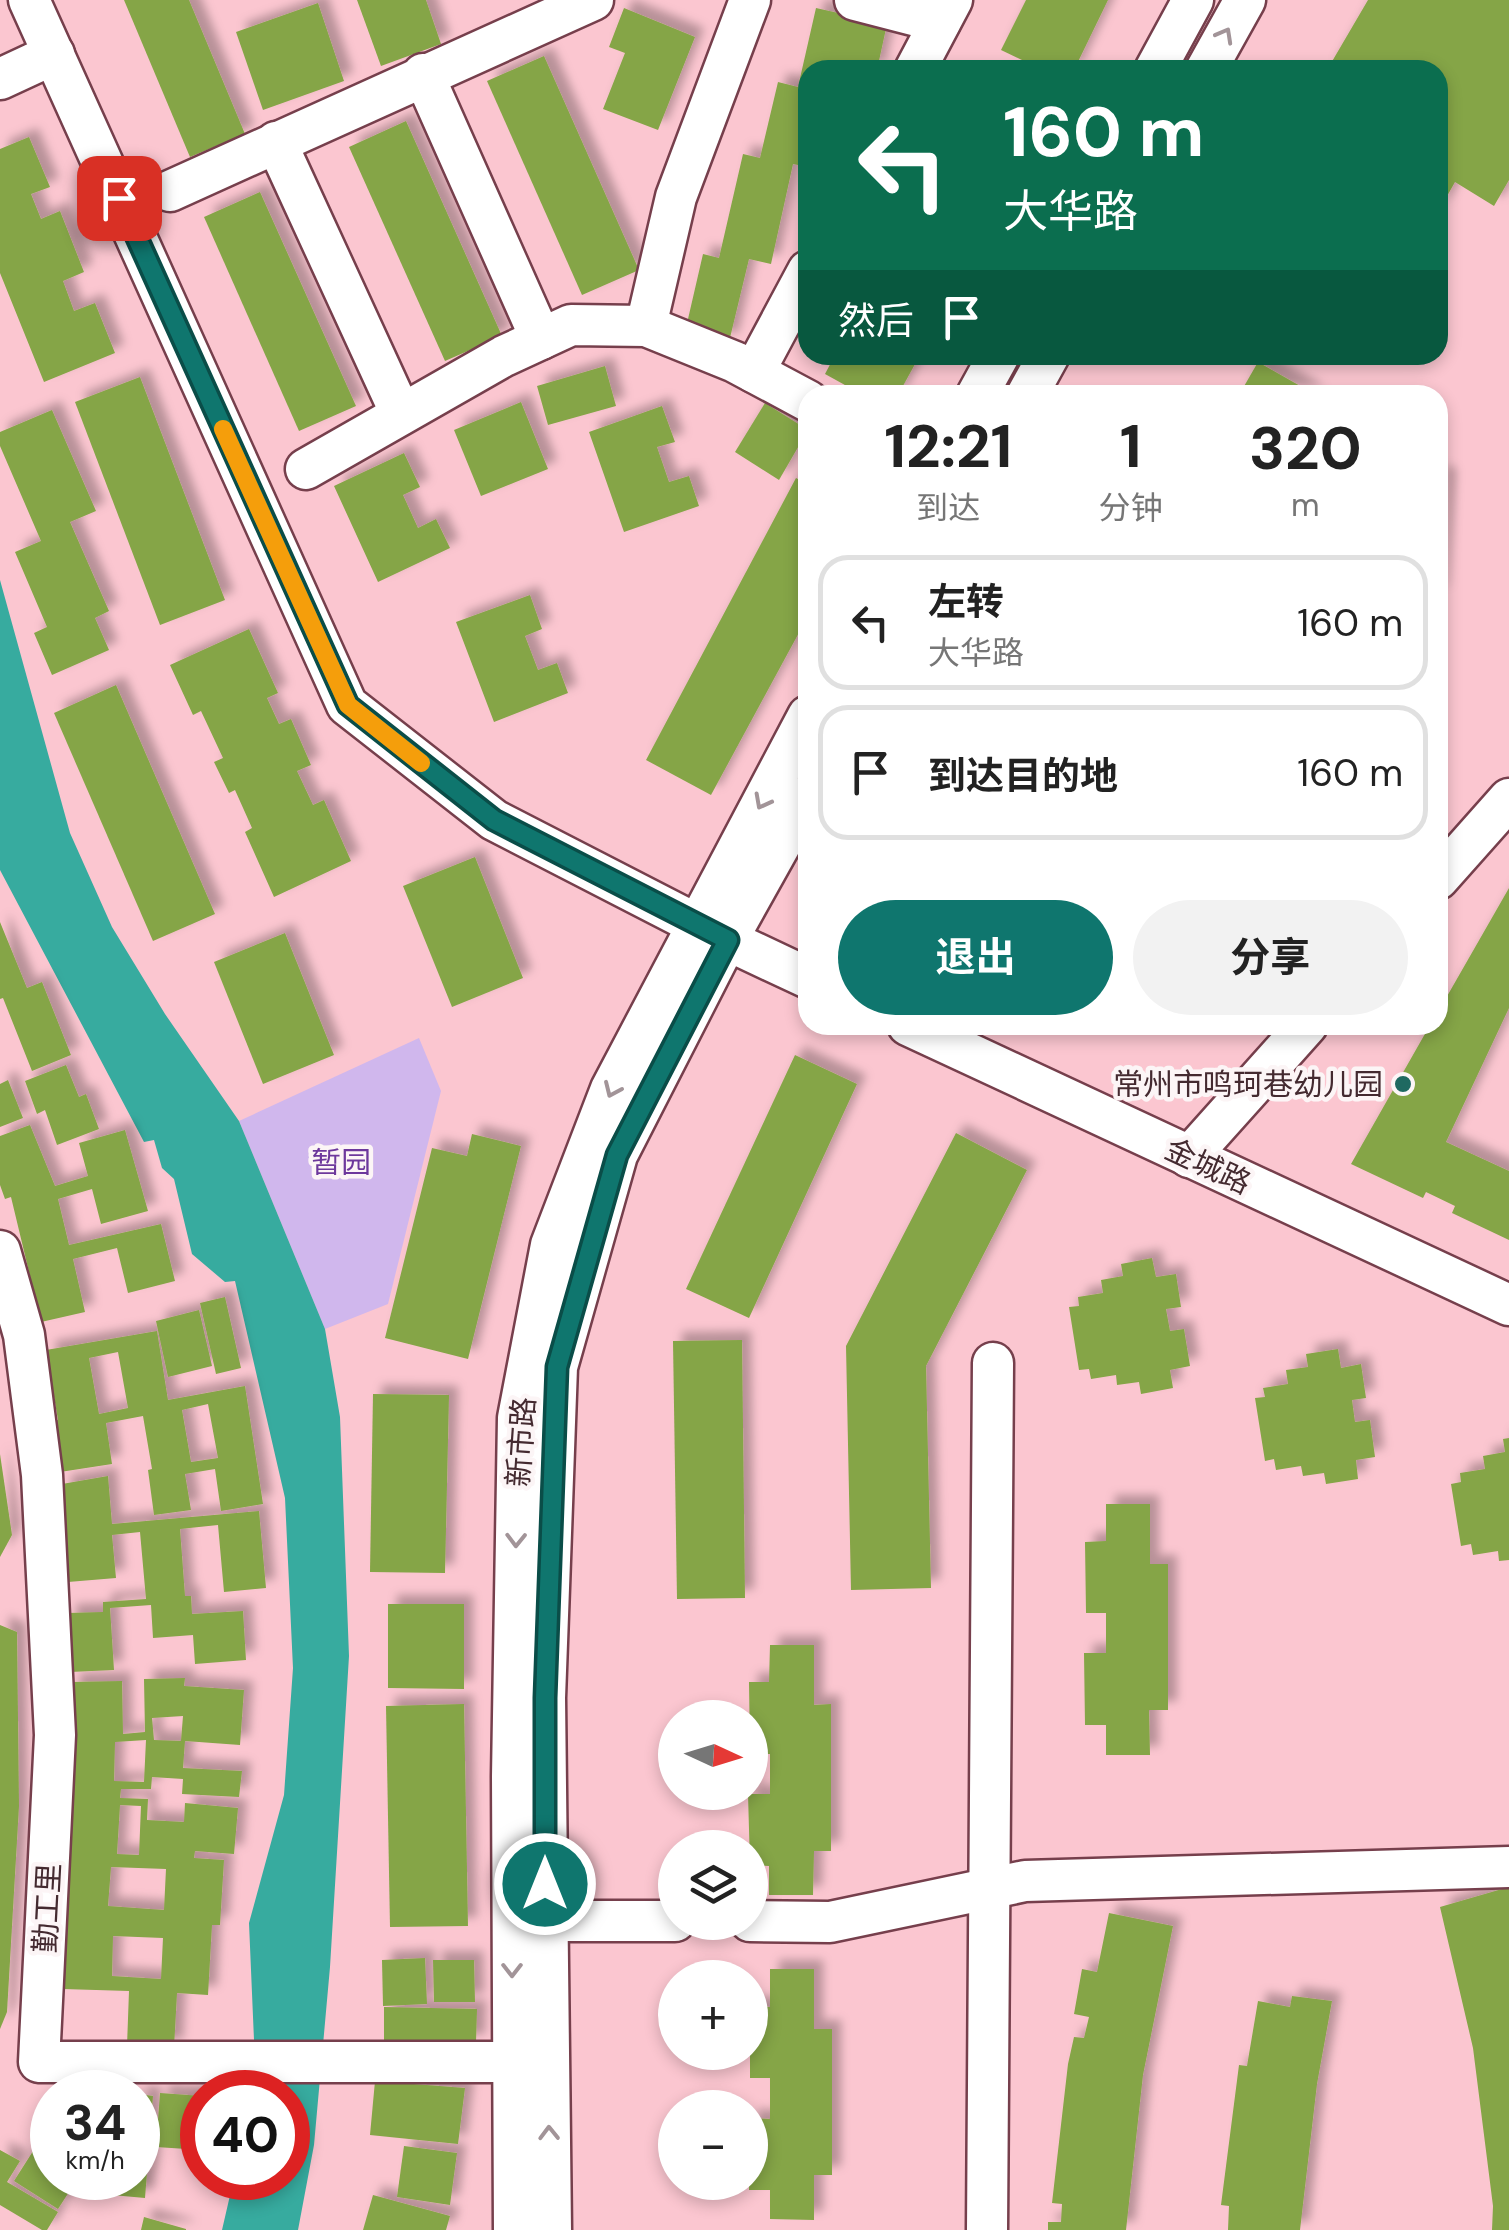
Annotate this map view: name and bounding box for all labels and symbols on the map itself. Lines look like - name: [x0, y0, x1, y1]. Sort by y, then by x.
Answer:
- one-way arrow: [1213, 28, 1233, 46]
- pin: [77, 156, 162, 241]
- one-way arrow: [755, 792, 774, 810]
- place label: 常州市鸣珂巷幼儿园: [1113, 1065, 1383, 1104]
- marker: 常州市鸣珂巷幼儿园: [1392, 1073, 1414, 1095]
- one-way arrow: [604, 1080, 624, 1098]
- street label: 金城路: [1159, 1129, 1257, 1203]
- park label: 暂园: [311, 1143, 371, 1182]
- street label: 新市路: [498, 1396, 544, 1488]
- one-way arrow: [505, 1534, 527, 1549]
- north arrow: [658, 1700, 768, 1810]
- position arrow: [493, 1832, 597, 1936]
- street label: 勤工里: [25, 1862, 69, 1954]
- one-way arrow: [501, 1964, 523, 1979]
- speed limit sign: 40: [180, 2070, 310, 2200]
- one-way arrow: [539, 2124, 560, 2140]

